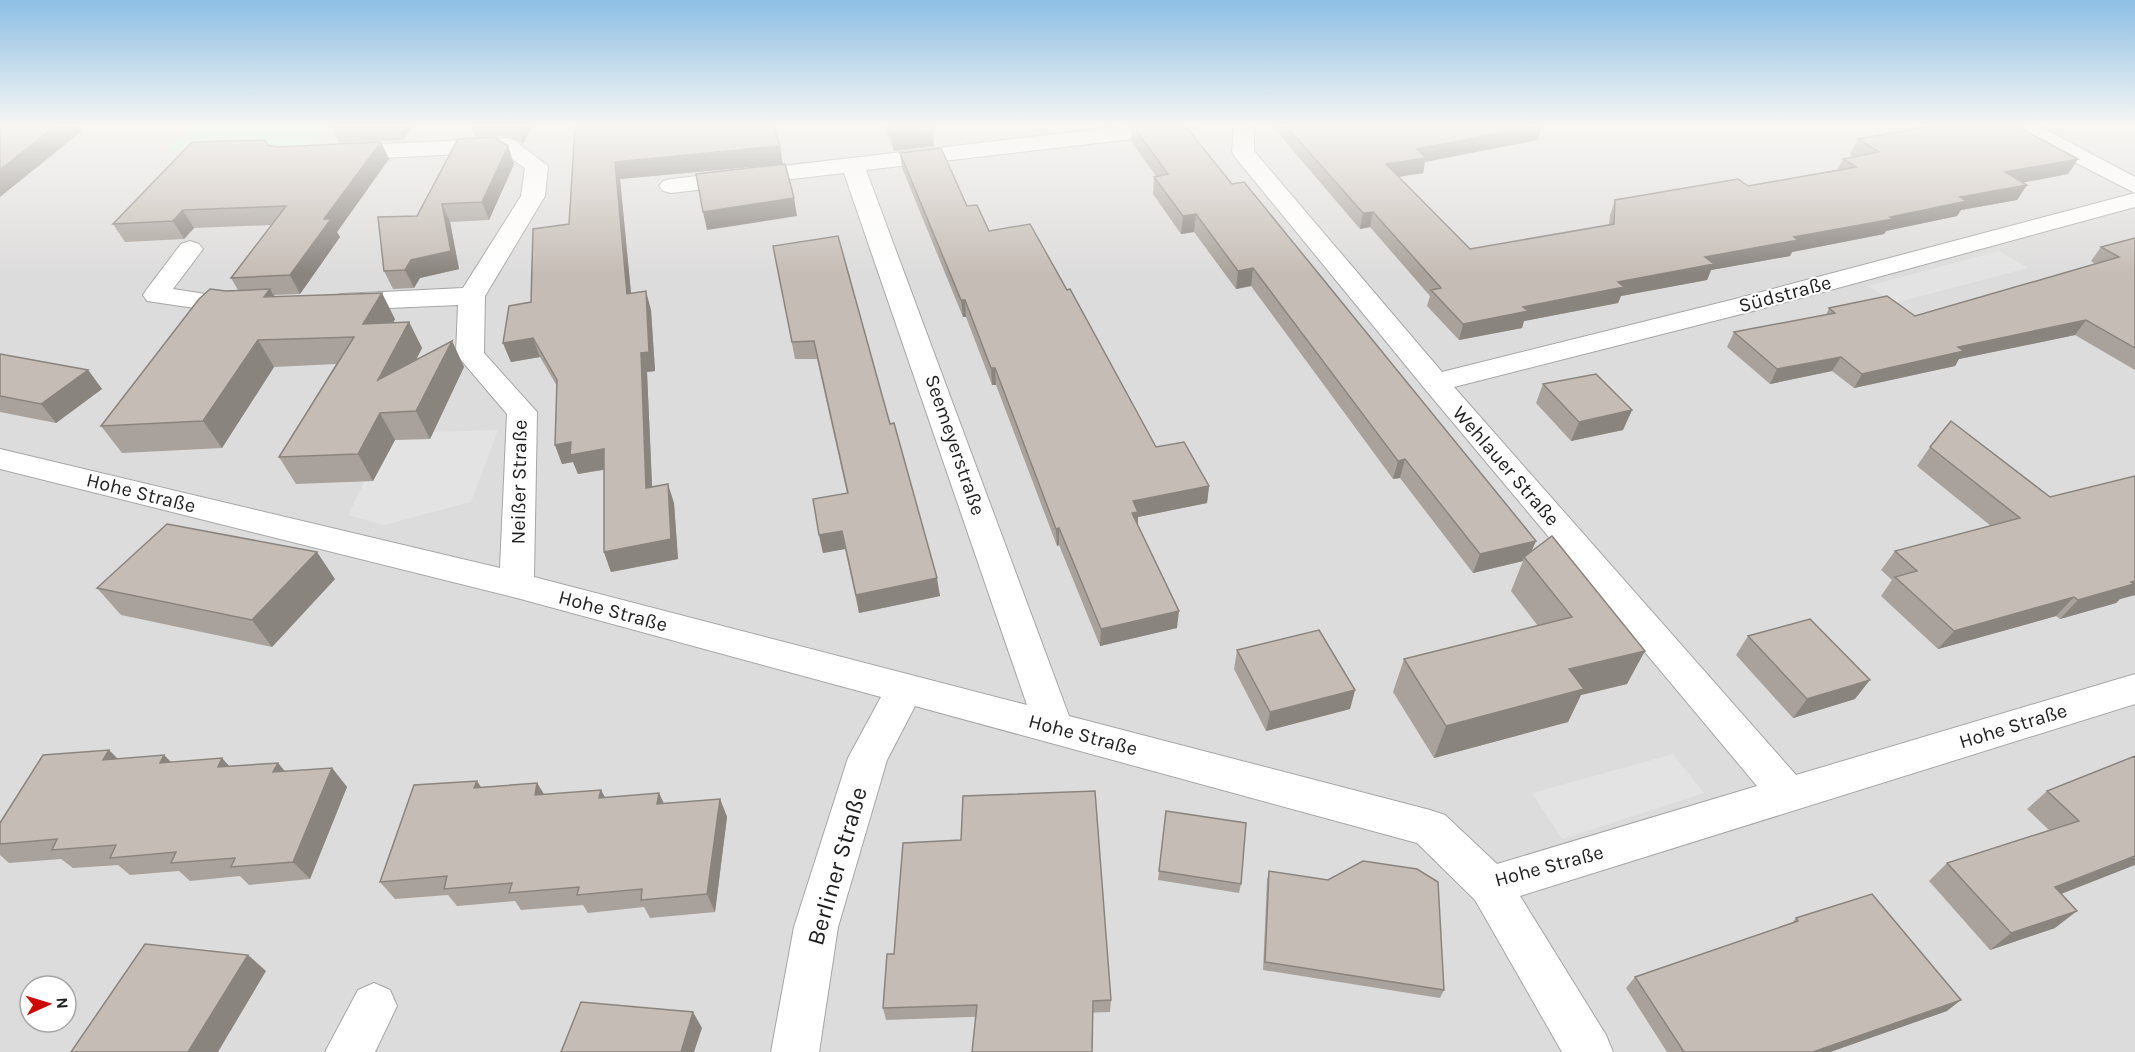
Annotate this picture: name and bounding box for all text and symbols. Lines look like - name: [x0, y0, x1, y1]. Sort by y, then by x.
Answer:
- street label: Südstraße: [1736, 271, 1834, 317]
- street label: Seemeyerstraße: [920, 372, 990, 518]
- street label: Wehlauer Straße: [1448, 401, 1564, 531]
- street label: Neißer Straße: [506, 419, 532, 545]
- street label: Hohe Straße: [84, 468, 198, 518]
- street label: Hohe Straße: [556, 585, 670, 637]
- street label: Hohe Straße: [1956, 699, 2070, 753]
- street label: Hohe Straße: [1026, 709, 1140, 761]
- street label: Berliner Straße: [801, 784, 873, 948]
- street label: Hohe Straße: [1492, 840, 1606, 892]
- north arrow: [18, 974, 78, 1034]
- text: N: [53, 997, 72, 1009]

